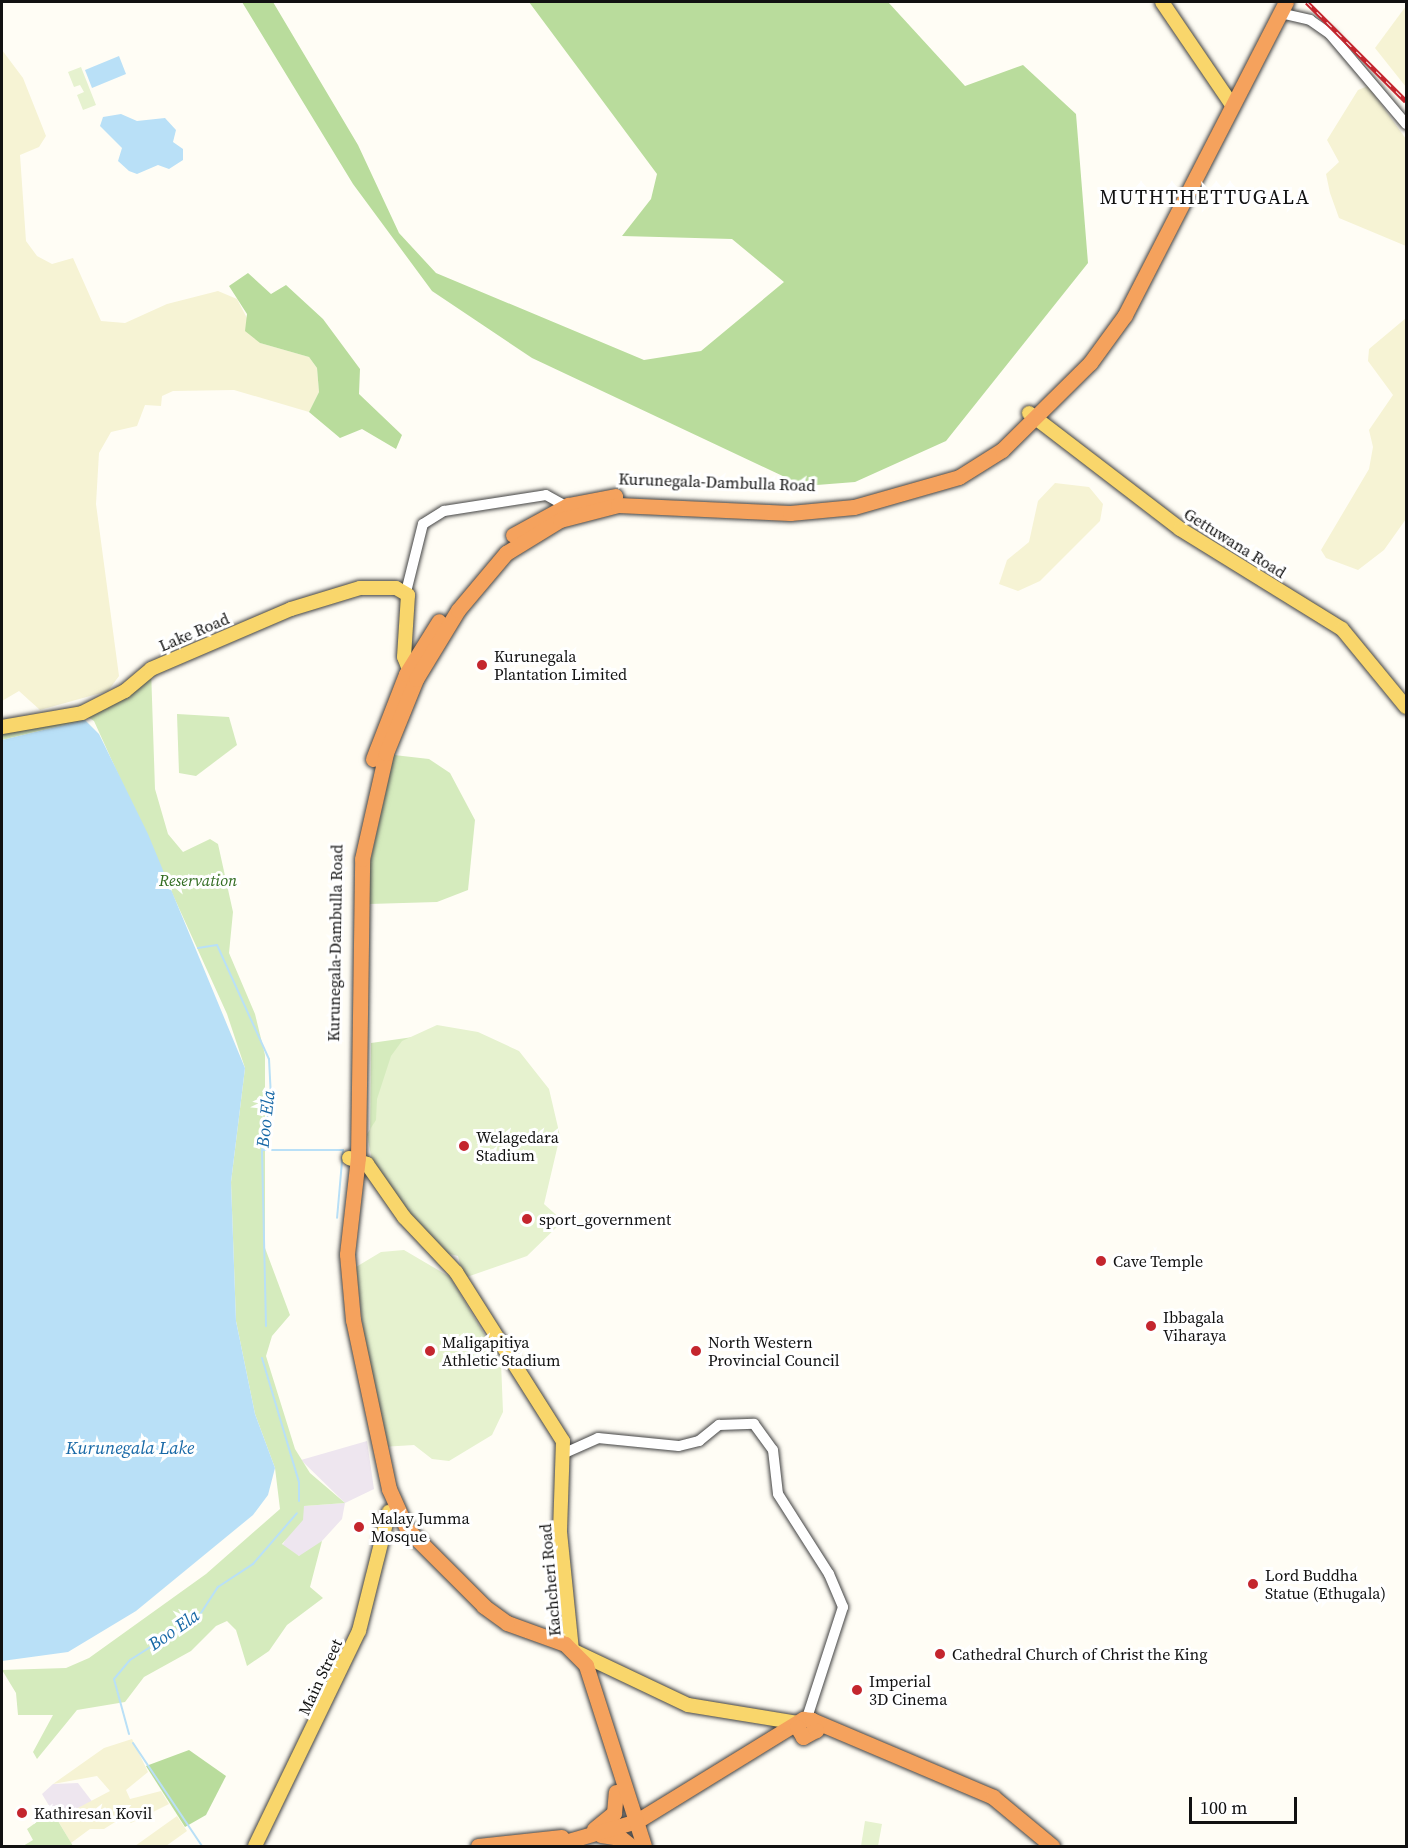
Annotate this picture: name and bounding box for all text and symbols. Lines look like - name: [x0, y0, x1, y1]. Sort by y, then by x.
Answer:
- district label: MUTHTHETTUGALA: [1100, 185, 1310, 209]
- street label: Kurunegala-Dambulla Road: [618, 469, 816, 495]
- street label: Gettuwana Road: [1181, 504, 1289, 582]
- street label: Lake Road: [156, 609, 232, 655]
- place label: Kurunegala Plantation Limited: [494, 646, 627, 684]
- marker: Kurunegala Plantation Limited: [475, 658, 489, 672]
- street label: Kurunegala-Dambulla Road: [324, 844, 346, 1042]
- park label: Reservation: [159, 870, 237, 890]
- water label: Boo Ela: [252, 1089, 280, 1149]
- place label: Welagedara Stadium: [476, 1127, 559, 1165]
- marker: Welagedara Stadium: [457, 1139, 471, 1153]
- place label: sport_government: [539, 1209, 671, 1229]
- marker: sport_government: [520, 1212, 534, 1226]
- place label: Cave Temple: [1113, 1251, 1204, 1271]
- marker: Cave Temple: [1094, 1254, 1108, 1268]
- place label: Ibbagala Viharaya: [1163, 1307, 1226, 1345]
- marker: Ibbagala Viharaya: [1144, 1319, 1158, 1333]
- place label: Maligapitiya Athletic Stadium: [442, 1332, 561, 1370]
- place label: North Western Provincial Council: [708, 1332, 840, 1370]
- marker: Maligapitiya Athletic Stadium: [423, 1344, 437, 1358]
- marker: North Western Provincial Council: [689, 1344, 703, 1358]
- water label: Kurunegala Lake: [66, 1437, 194, 1459]
- place label: Malay Jumma Mosque: [371, 1508, 470, 1546]
- marker: Malay Jumma Mosque: [352, 1520, 366, 1534]
- street label: Kachcheri Road: [536, 1523, 564, 1637]
- place label: Lord Buddha Statue (Ethugala): [1265, 1565, 1386, 1603]
- marker: Lord Buddha Statue (Ethugala): [1246, 1577, 1260, 1591]
- water label: Boo Ela: [144, 1605, 204, 1655]
- street label: Main Street: [294, 1636, 346, 1718]
- place label: Cathedral Church of Christ the King: [952, 1644, 1207, 1664]
- marker: Cathedral Church of Christ the King: [933, 1647, 947, 1661]
- place label: Imperial 3D Cinema: [869, 1671, 947, 1709]
- marker: Imperial 3D Cinema: [850, 1683, 864, 1697]
- scale bar: [1192, 1785, 1300, 1823]
- text: 100 m: [1200, 1795, 1247, 1820]
- place label: Kathiresan Kovil: [34, 1803, 152, 1823]
- marker: Kathiresan Kovil: [15, 1806, 29, 1820]

